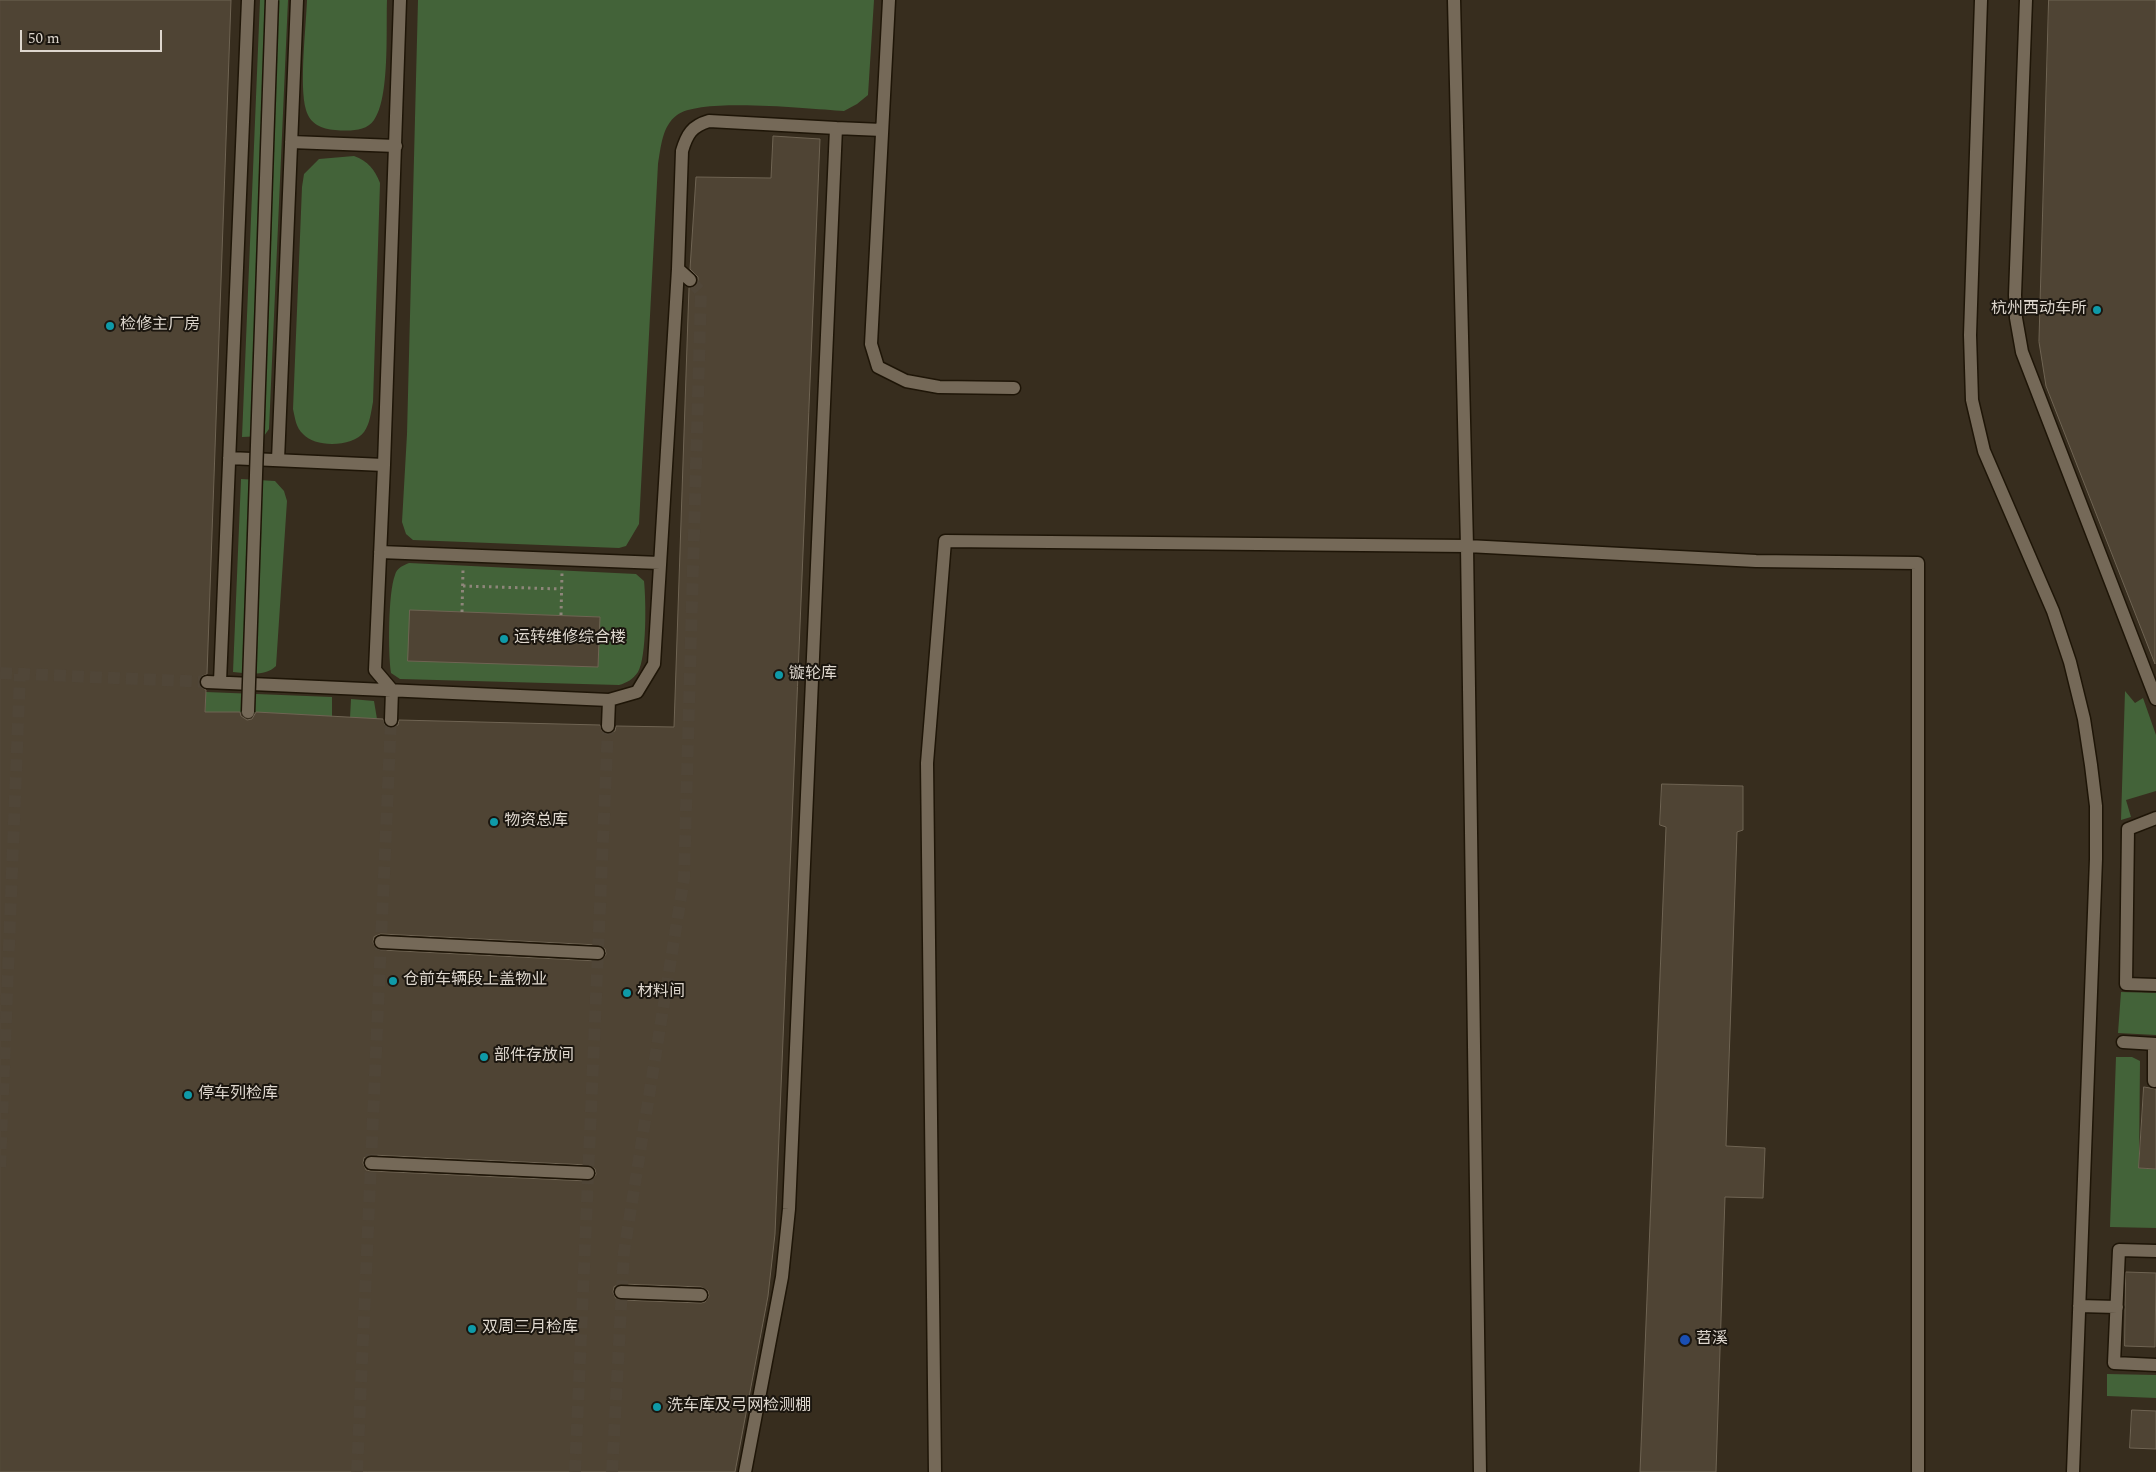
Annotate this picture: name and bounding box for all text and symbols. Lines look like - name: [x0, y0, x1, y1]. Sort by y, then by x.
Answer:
- scale bar: [22, 20, 165, 52]
- text: 50 m: [28, 27, 60, 50]
- place label: 杭州西动车所: [1991, 300, 2087, 320]
- marker: 杭州西动车所: [2091, 304, 2103, 316]
- place label: 检修主厂房: [120, 316, 200, 336]
- marker: 检修主厂房: [104, 320, 116, 332]
- place label: 运转维修综合楼: [514, 629, 626, 649]
- marker: 运转维修综合楼: [498, 633, 510, 645]
- place label: 镟轮库: [789, 665, 837, 685]
- marker: 镟轮库: [773, 669, 785, 681]
- place label: 物资总库: [504, 812, 568, 832]
- marker: 物资总库: [488, 816, 500, 828]
- place label: 仓前车辆段上盖物业: [403, 971, 547, 991]
- marker: 仓前车辆段上盖物业: [387, 975, 399, 987]
- place label: 材料间: [637, 983, 685, 1003]
- marker: 材料间: [621, 987, 633, 999]
- place label: 部件存放间: [494, 1047, 574, 1067]
- marker: 部件存放间: [478, 1051, 490, 1063]
- place label: 停车列检库: [198, 1085, 278, 1105]
- marker: 停车列检库: [182, 1089, 194, 1101]
- place label: 双周三月检库: [482, 1319, 578, 1339]
- marker: 双周三月检库: [466, 1323, 478, 1335]
- place label: 苕溪: [1696, 1330, 1728, 1350]
- marker: 苕溪: [1678, 1333, 1692, 1347]
- place label: 洗车库及弓网检测棚: [667, 1397, 811, 1417]
- marker: 洗车库及弓网检测棚: [651, 1401, 663, 1413]

